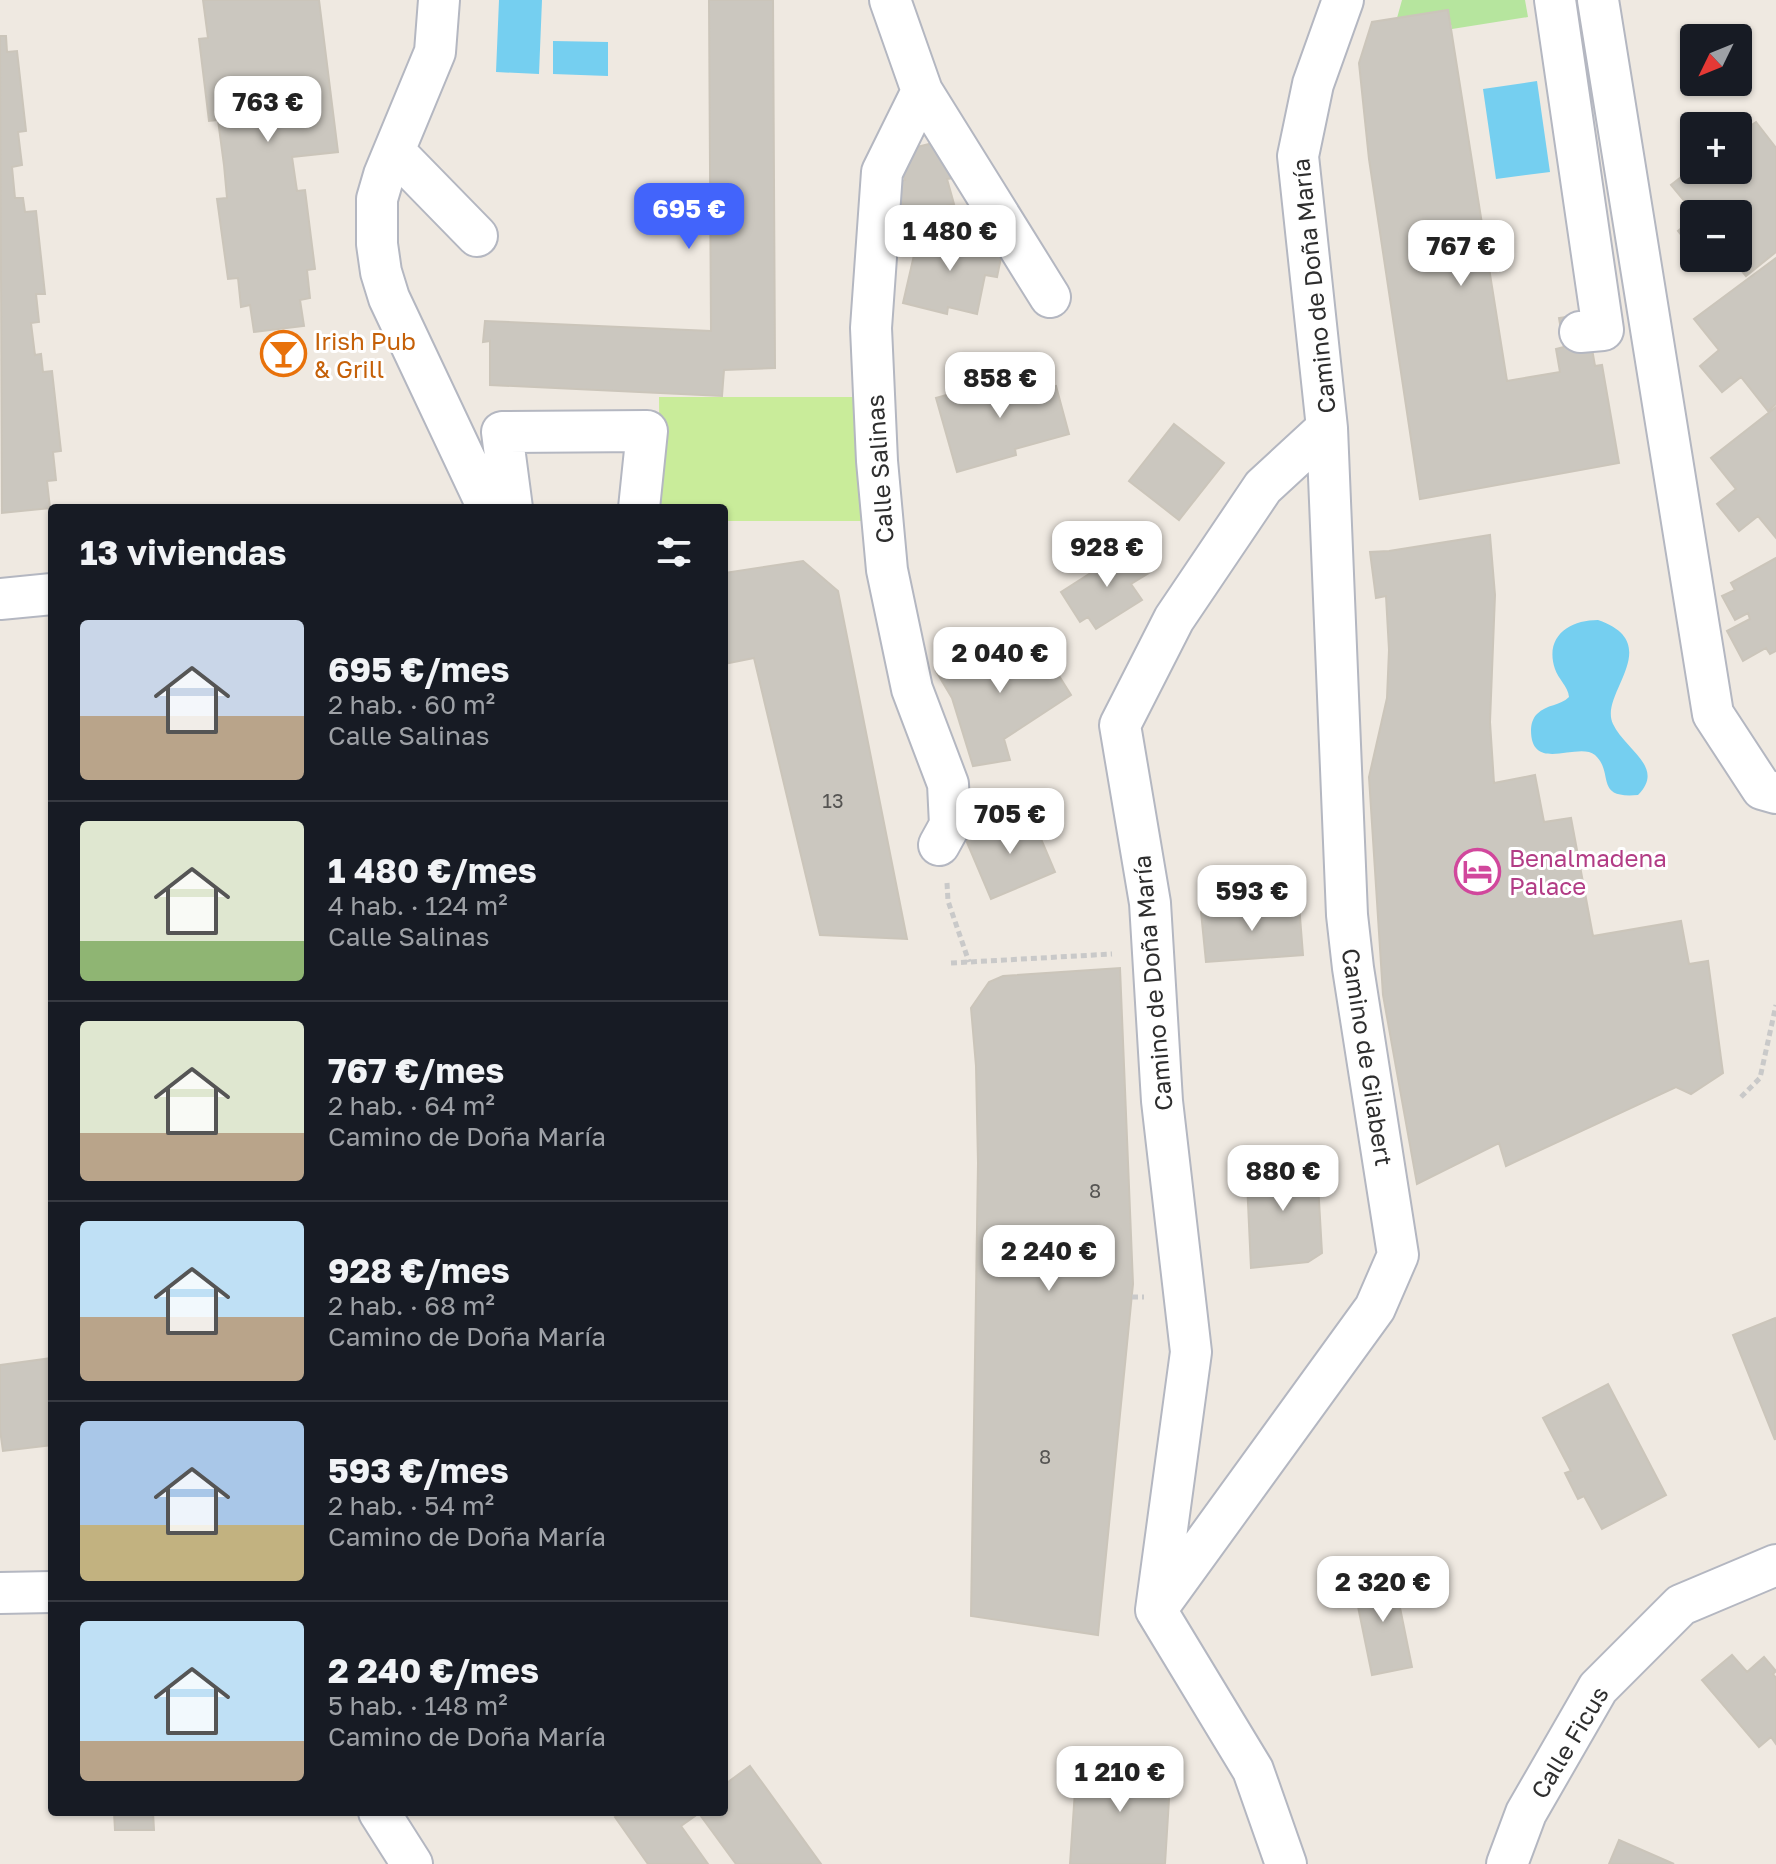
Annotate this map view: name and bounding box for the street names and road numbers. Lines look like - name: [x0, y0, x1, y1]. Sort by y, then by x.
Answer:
- street label: Camino de Doña María: [1285, 157, 1341, 415]
- street label: Calle Salinas: [859, 394, 899, 544]
- street label: Camino de Doña María: [1126, 854, 1178, 1112]
- street label: Camino de Gilabert: [1336, 946, 1400, 1168]
- street label: Calle Ficus: [1524, 1681, 1614, 1803]

